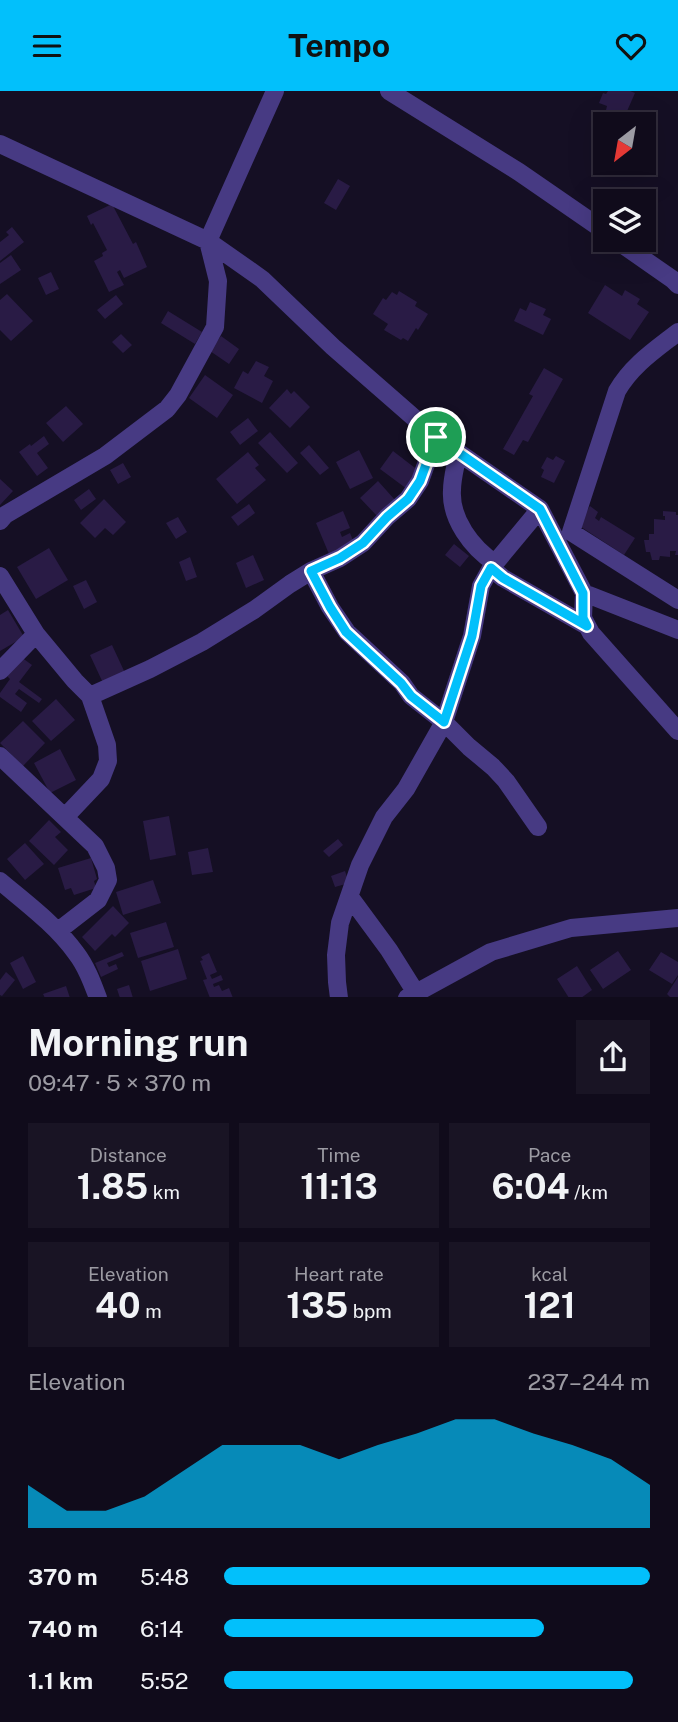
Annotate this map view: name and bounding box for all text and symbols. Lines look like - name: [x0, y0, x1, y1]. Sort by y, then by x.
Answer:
- icon: menu: [28, 27, 66, 65]
- text: Tempo: [288, 27, 390, 64]
- icon: heart: [612, 27, 650, 65]
- north arrow: [593, 112, 656, 175]
- map controls: [593, 112, 656, 252]
- button: layers: [593, 189, 656, 252]
- pin: [406, 407, 466, 467]
- icon: arrive: [417, 418, 455, 456]
- text: Morning run: [28, 1020, 249, 1065]
- button: share: [576, 1020, 650, 1094]
- text: 09:47 · 5 × 370 m: [28, 1069, 211, 1096]
- text: Distance: [90, 1144, 167, 1166]
- text: Time: [317, 1144, 361, 1166]
- text: Pace: [528, 1144, 571, 1166]
- text: 1.85: [77, 1166, 148, 1207]
- text: 11:13: [300, 1166, 378, 1207]
- text: 6:04: [491, 1166, 569, 1207]
- text: km: [148, 1181, 180, 1203]
- text: /km: [569, 1181, 608, 1203]
- text: Elevation: [88, 1263, 169, 1285]
- text: Heart rate: [294, 1263, 384, 1285]
- text: kcal: [531, 1263, 568, 1285]
- text: 40: [95, 1285, 141, 1326]
- text: 135: [286, 1285, 348, 1326]
- text: 121: [524, 1285, 576, 1326]
- text: m: [141, 1300, 162, 1322]
- text: bpm: [348, 1300, 392, 1322]
- text: Elevation: [28, 1368, 126, 1395]
- text: 237–244 m: [528, 1368, 650, 1395]
- text: 370 m: [28, 1563, 98, 1590]
- text: 5:48: [140, 1563, 189, 1590]
- text: 740 m: [28, 1615, 98, 1642]
- text: 6:14: [140, 1615, 183, 1642]
- text: 1.1 km: [28, 1667, 93, 1694]
- text: 5:52: [140, 1667, 188, 1694]

